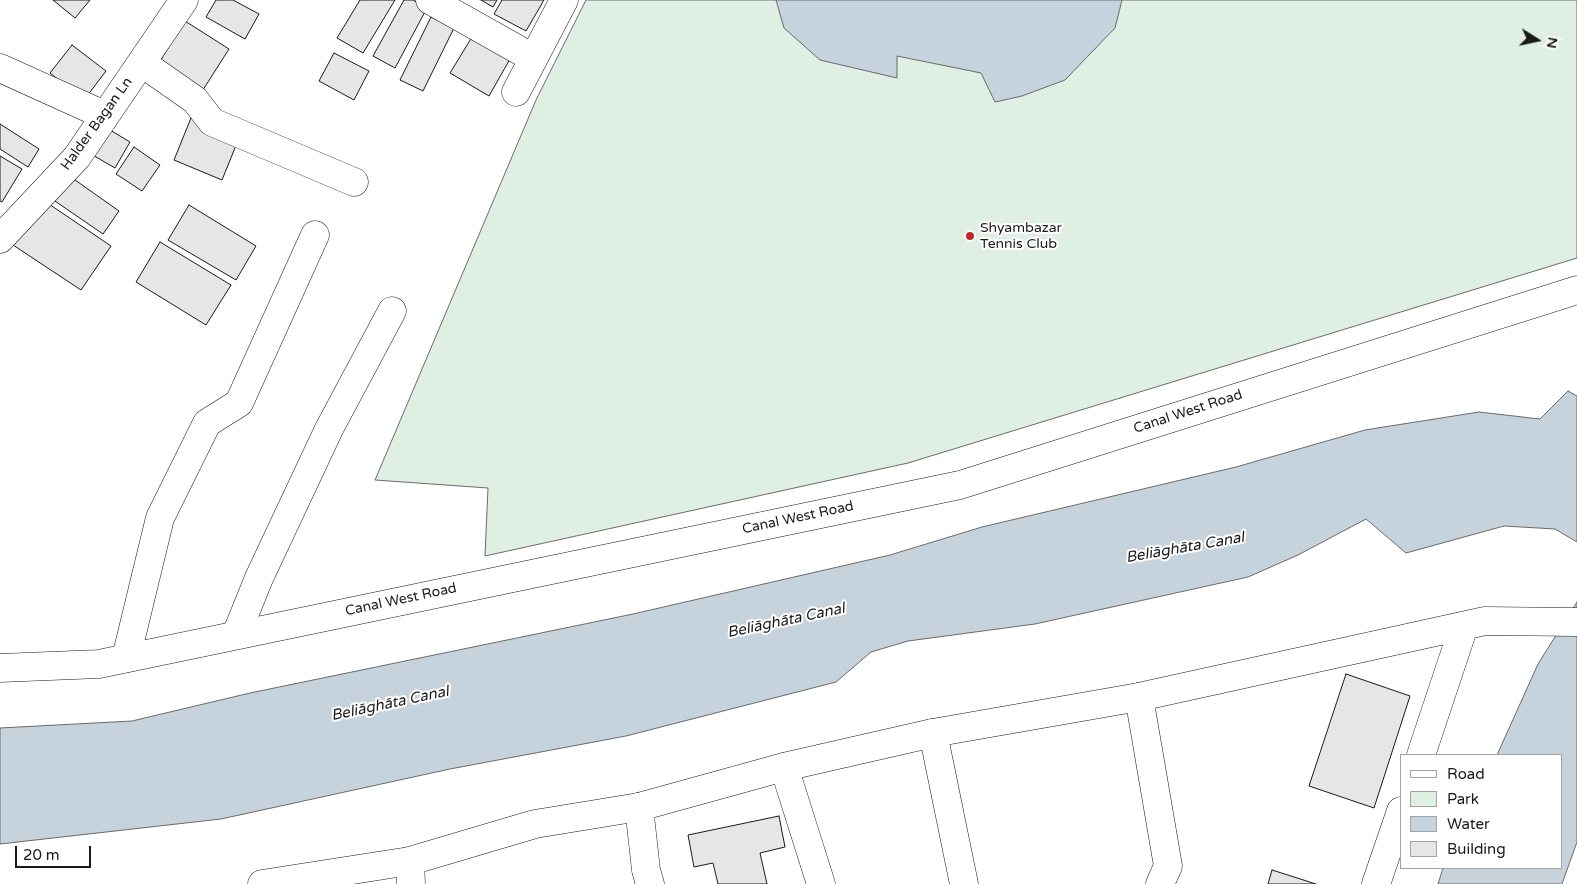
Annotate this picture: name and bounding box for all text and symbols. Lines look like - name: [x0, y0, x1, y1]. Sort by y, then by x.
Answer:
- north arrow: [1512, 15, 1562, 65]
- text: N: [1543, 36, 1562, 50]
- street label: Halder Bagan Ln: [58, 74, 136, 174]
- place label: Shyambazar Tennis Club: [980, 220, 1062, 252]
- marker: Shyambazar Tennis Club: [964, 230, 976, 242]
- street label: Canal West Road: [1131, 386, 1245, 438]
- street label: Canal West Road: [741, 498, 855, 538]
- water label: Beliāghāta Canal: [1124, 529, 1246, 567]
- street label: Canal West Road: [344, 580, 458, 620]
- water label: Beliāghāta Canal: [726, 600, 846, 642]
- water label: Beliāghāta Canal: [330, 683, 450, 725]
- legend: [1400, 754, 1562, 869]
- text: Road: [1447, 765, 1485, 783]
- text: Park: [1447, 790, 1479, 808]
- text: Water: [1447, 815, 1490, 833]
- scale bar: [18, 836, 94, 868]
- text: Building: [1447, 840, 1506, 858]
- text: 20 m: [23, 846, 60, 864]

